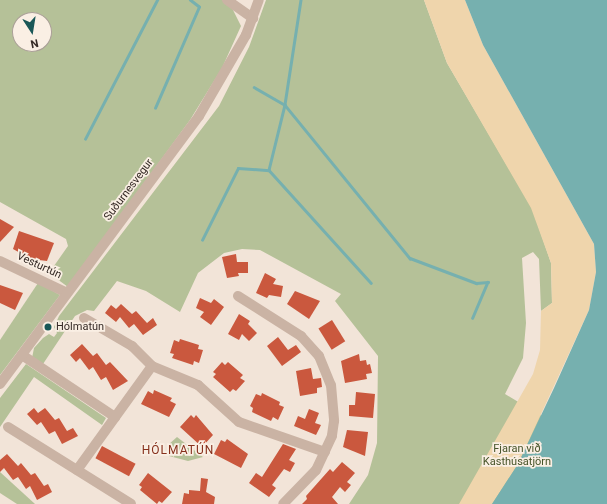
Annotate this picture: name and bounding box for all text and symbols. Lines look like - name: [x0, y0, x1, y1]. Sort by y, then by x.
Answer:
- north arrow: [12, 12, 52, 52]
- text: N: [29, 36, 40, 50]
- street label: Suðurnesvegur: [102, 157, 156, 223]
- street label: Vesturtún: [15, 250, 63, 282]
- place label: Hólmatún: [56, 320, 104, 334]
- marker: Hólmatún: [43, 322, 53, 332]
- park label: Fjaran við Kasthúsatjörn: [483, 443, 551, 469]
- district label: HÓLMATÚN: [142, 444, 214, 458]

